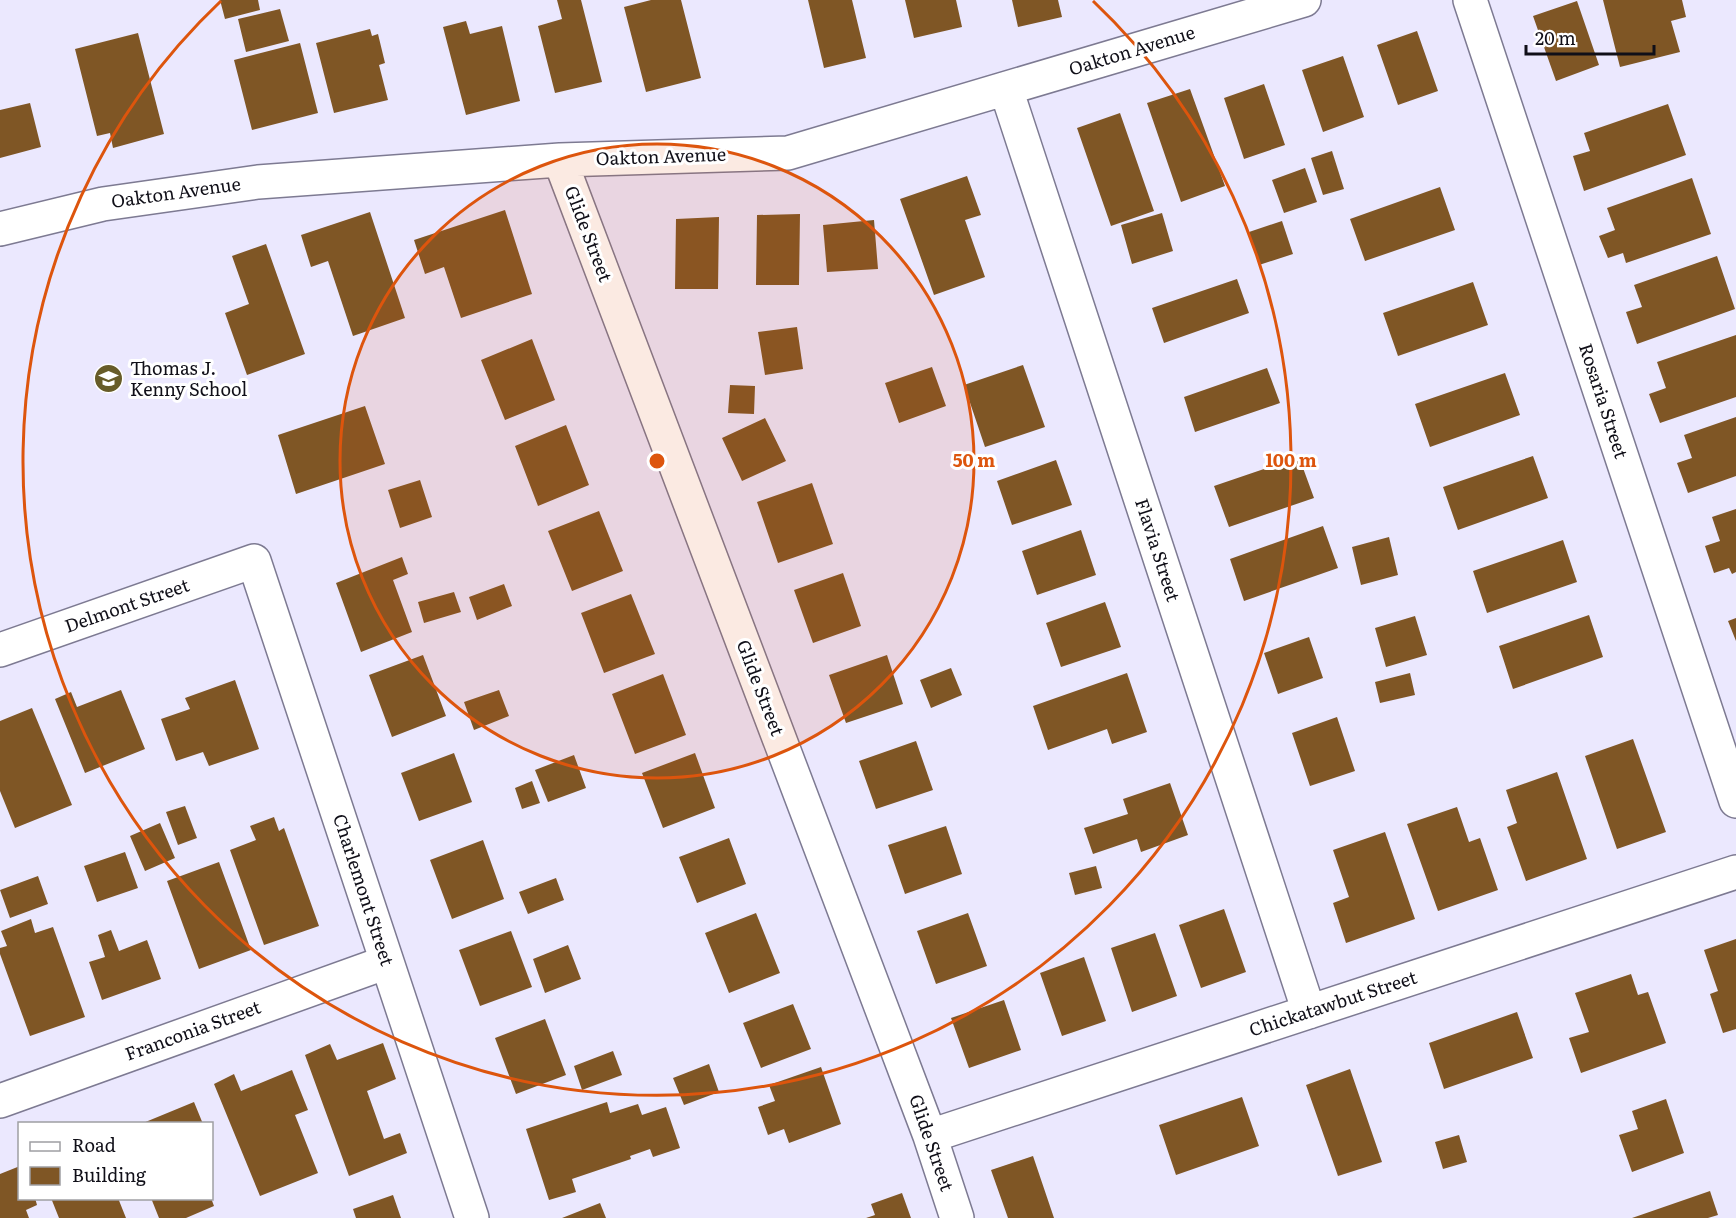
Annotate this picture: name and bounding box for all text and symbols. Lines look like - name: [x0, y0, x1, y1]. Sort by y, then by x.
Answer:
- street label: Oakton Avenue: [1065, 18, 1198, 82]
- scale bar: [1526, 18, 1654, 56]
- text: 20 m: [1535, 24, 1576, 51]
- street label: Oakton Avenue: [595, 140, 727, 171]
- street label: Oakton Avenue: [109, 169, 242, 214]
- street label: Glide Street: [559, 182, 620, 286]
- street label: Rosaria Street: [1573, 339, 1636, 462]
- place label: Thomas J. Kenny School: [130, 354, 247, 402]
- school or university icon: Thomas J. Kenny School: [93, 363, 125, 395]
- text: 50 m: [953, 446, 995, 473]
- text: 100 m: [1265, 446, 1317, 473]
- centre of rings: [647, 451, 667, 471]
- street label: Flavia Street: [1129, 494, 1188, 605]
- street label: Delmont Street: [61, 570, 193, 639]
- street label: Glide Street: [731, 636, 792, 740]
- street label: Charlemont Street: [327, 810, 402, 970]
- street label: Chickatawbut Street: [1245, 962, 1421, 1042]
- street label: Franconia Street: [121, 992, 265, 1067]
- street label: Glide Street: [903, 1090, 962, 1195]
- legend: [18, 1122, 213, 1200]
- text: Road: [72, 1131, 116, 1158]
- text: Building: [72, 1161, 147, 1188]

